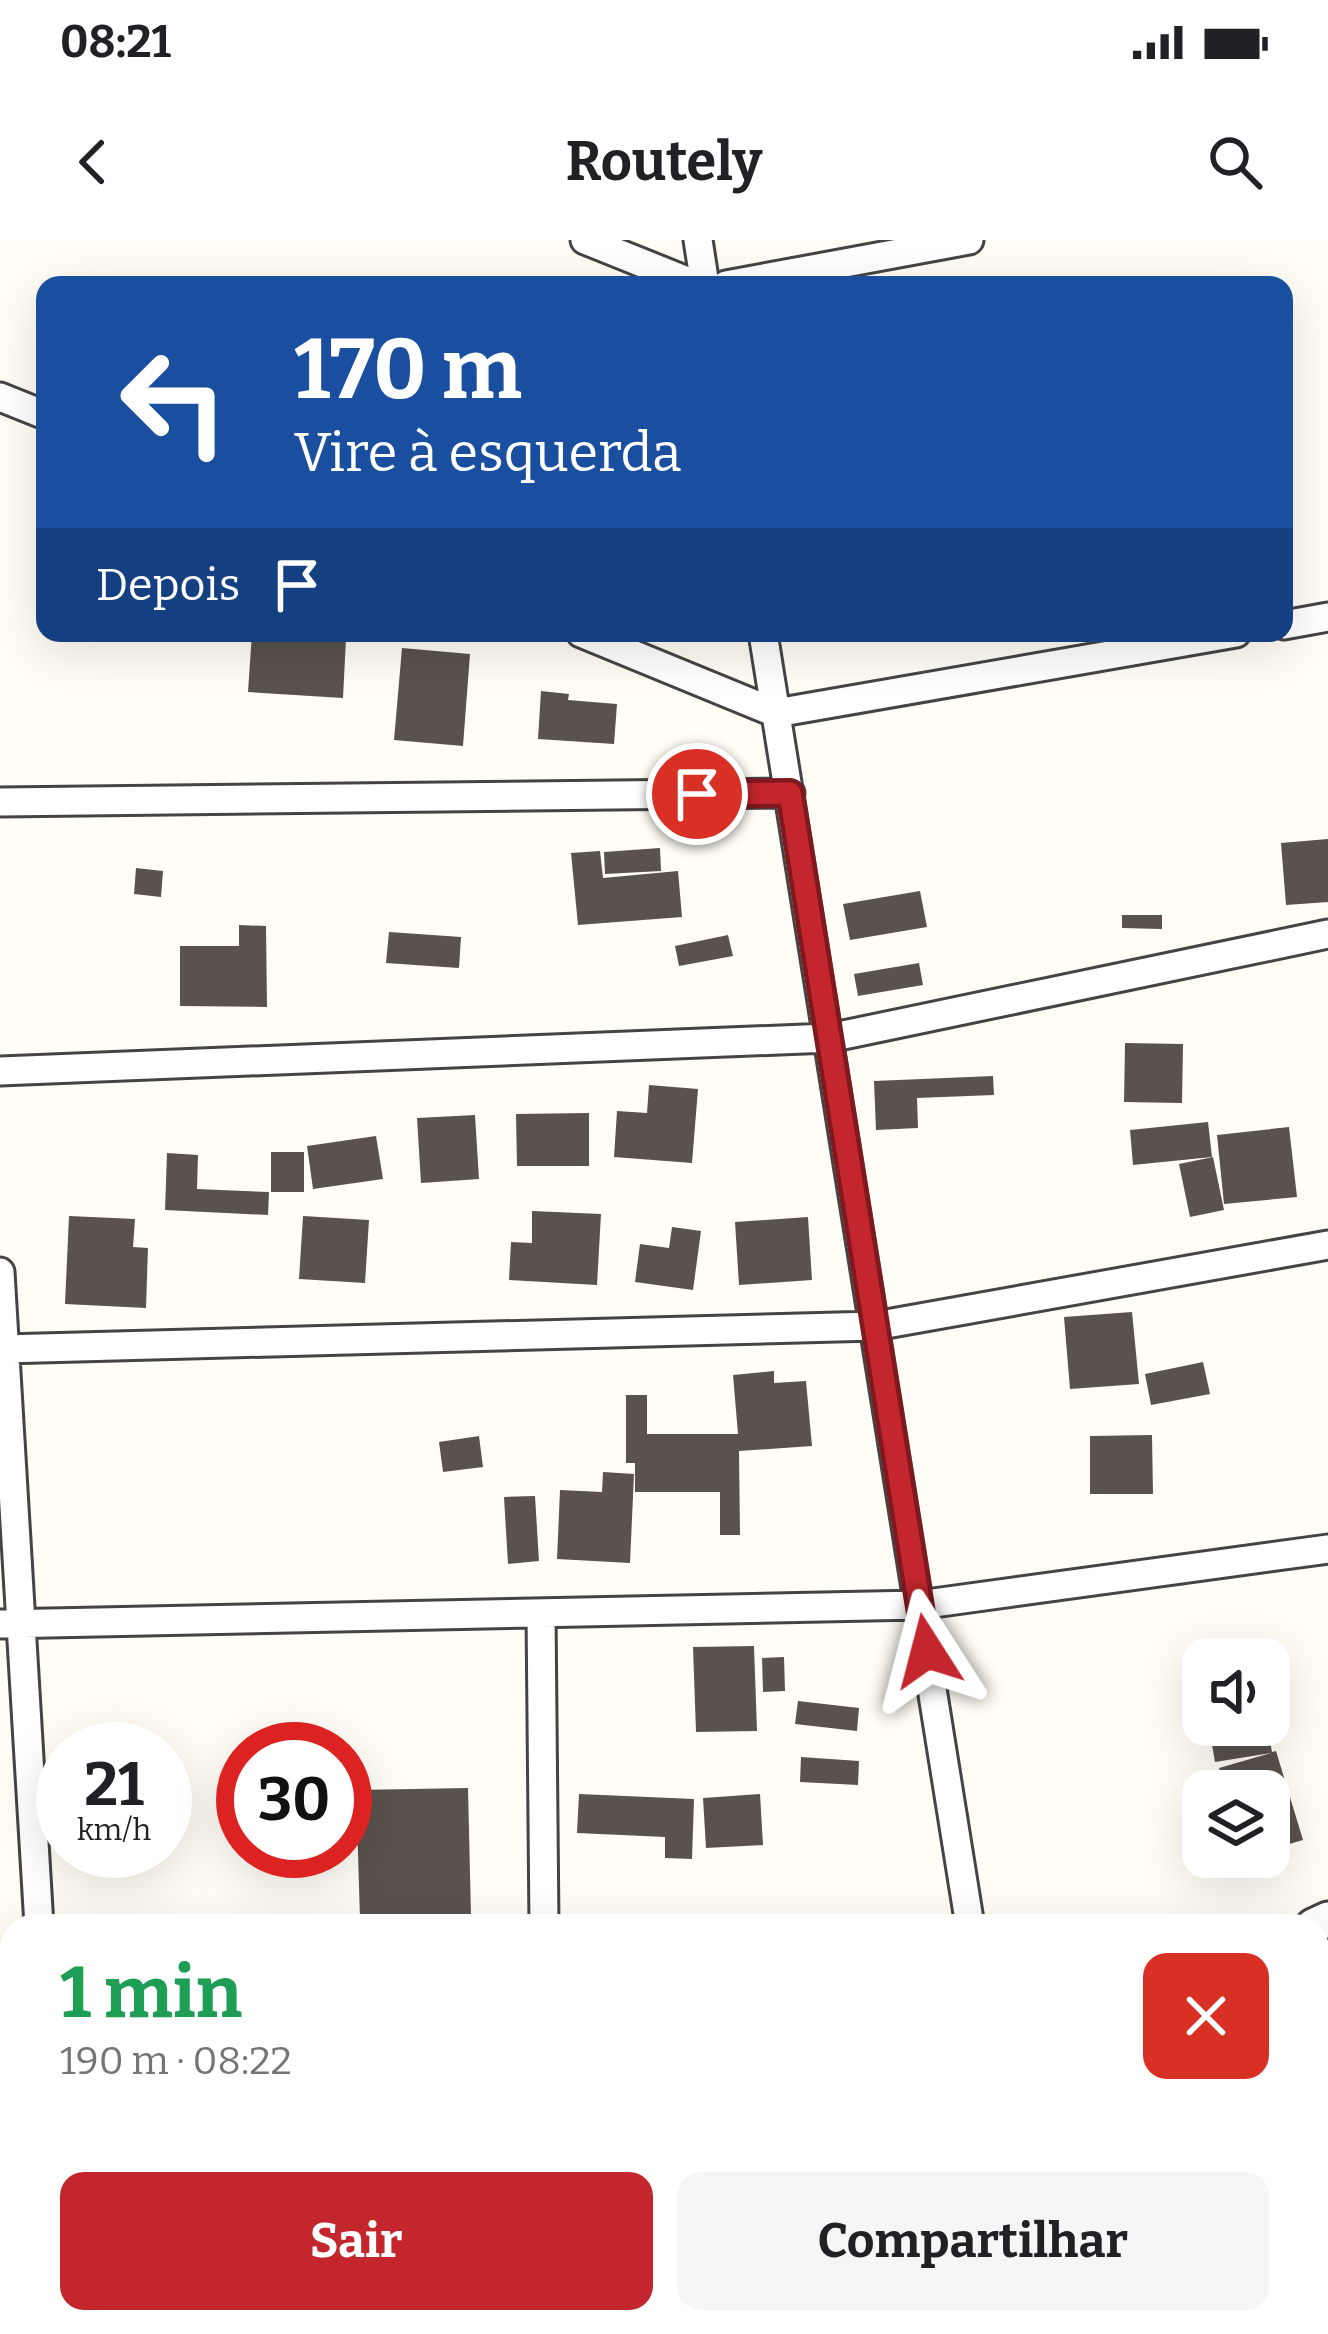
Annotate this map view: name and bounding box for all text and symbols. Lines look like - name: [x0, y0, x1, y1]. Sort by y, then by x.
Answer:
- text: 08:21: [60, 15, 171, 69]
- icon: back: [60, 129, 126, 195]
- icon: search: [1202, 129, 1268, 195]
- text: Routely: [566, 130, 762, 194]
- text: 170 m: [294, 319, 522, 420]
- icon: left: [96, 324, 252, 480]
- text: Vire à esquerda: [294, 421, 681, 485]
- icon: arrive: [264, 552, 330, 618]
- text: Depois: [96, 558, 240, 612]
- pin: [646, 743, 748, 845]
- icon: arrive: [664, 761, 730, 827]
- position arrow: [864, 1588, 990, 1714]
- map controls: [1182, 1638, 1290, 1878]
- button: sound: [1182, 1638, 1290, 1746]
- speed limit sign: 30: [216, 1722, 372, 1878]
- text: 21: [84, 1749, 144, 1821]
- button: layers: [1182, 1770, 1290, 1878]
- text: km/h: [77, 1812, 151, 1848]
- text: 1 min: [60, 1950, 242, 2036]
- button: close: [1143, 1953, 1269, 2079]
- text: 190 m · 08:22: [60, 2038, 292, 2084]
- button: Sair: [60, 2172, 653, 2310]
- button: Compartilhar: [677, 2172, 1269, 2310]

